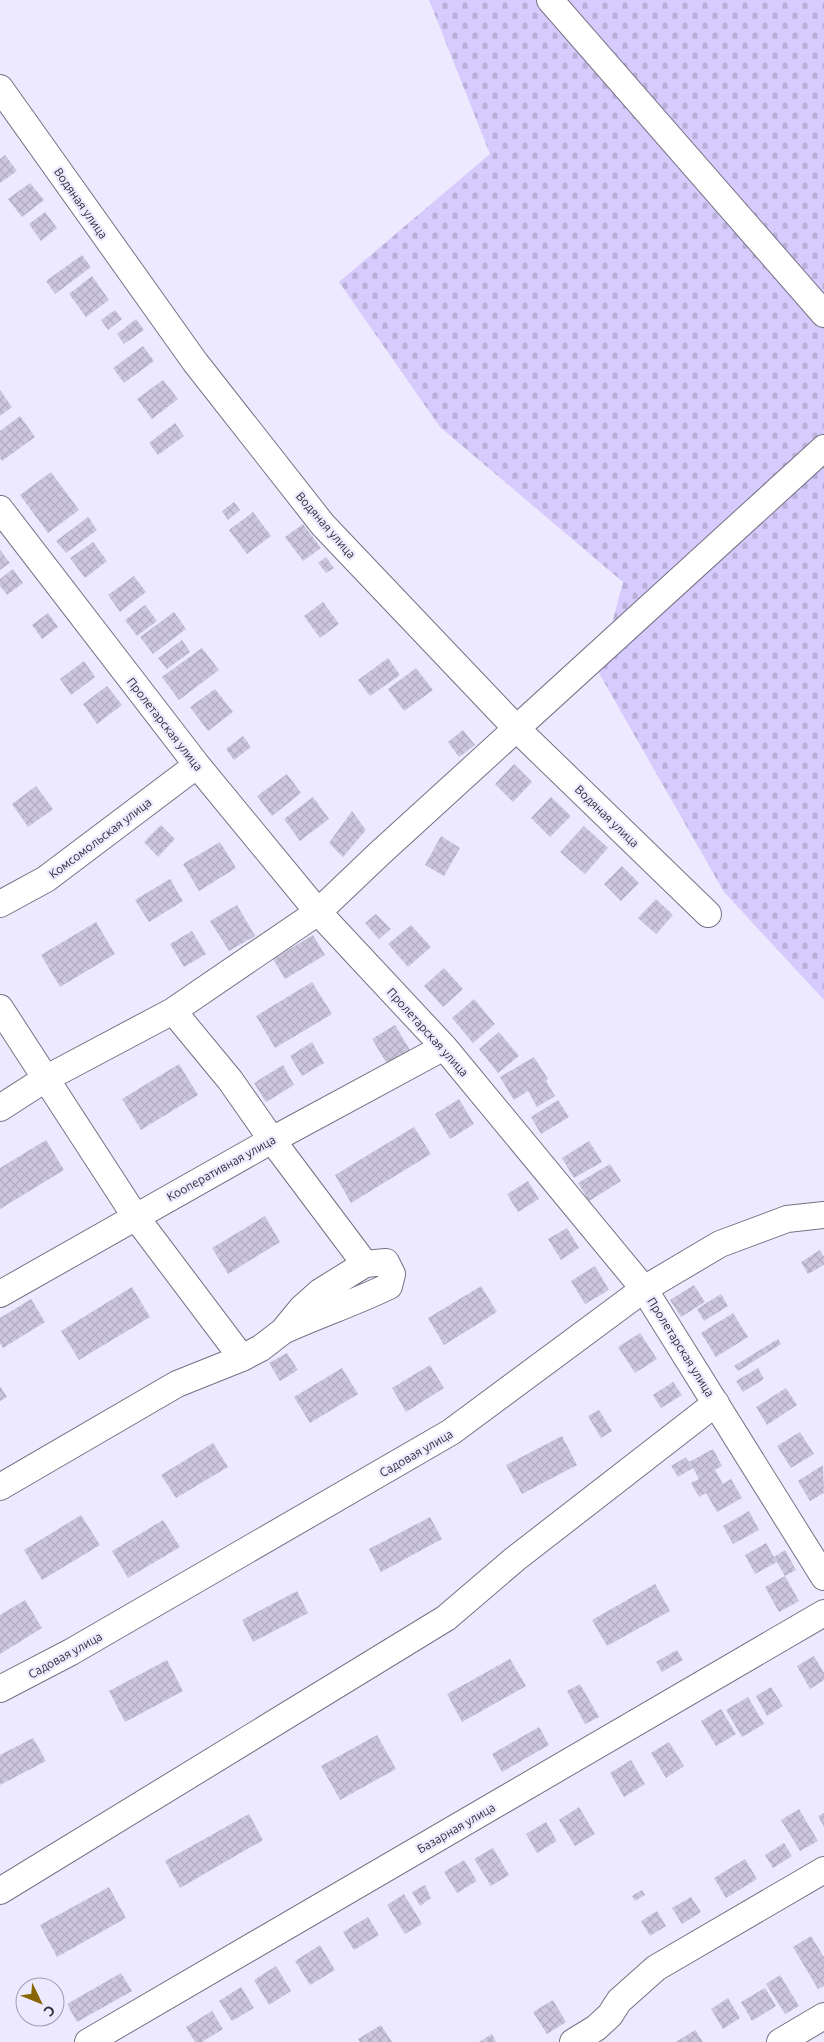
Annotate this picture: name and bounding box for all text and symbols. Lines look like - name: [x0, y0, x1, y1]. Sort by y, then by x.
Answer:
- street label: Водяная улица: [52, 165, 110, 241]
- street label: Водяная улица: [294, 489, 358, 561]
- street label: Пролетарская улица: [125, 675, 205, 773]
- street label: Водяная улица: [573, 782, 641, 850]
- street label: Комсомольская улица: [46, 795, 154, 881]
- street label: Пролетарская улица: [385, 985, 471, 1079]
- street label: Кооперативная улица: [164, 1133, 278, 1203]
- street label: Пролетарская улица: [645, 1295, 717, 1399]
- street label: Садовая улица: [377, 1427, 455, 1479]
- street label: Садовая улица: [26, 1629, 104, 1681]
- street label: Базарная улица: [415, 1800, 497, 1856]
- north arrow: [15, 1977, 65, 2027]
- text: С: [41, 2002, 58, 2020]

